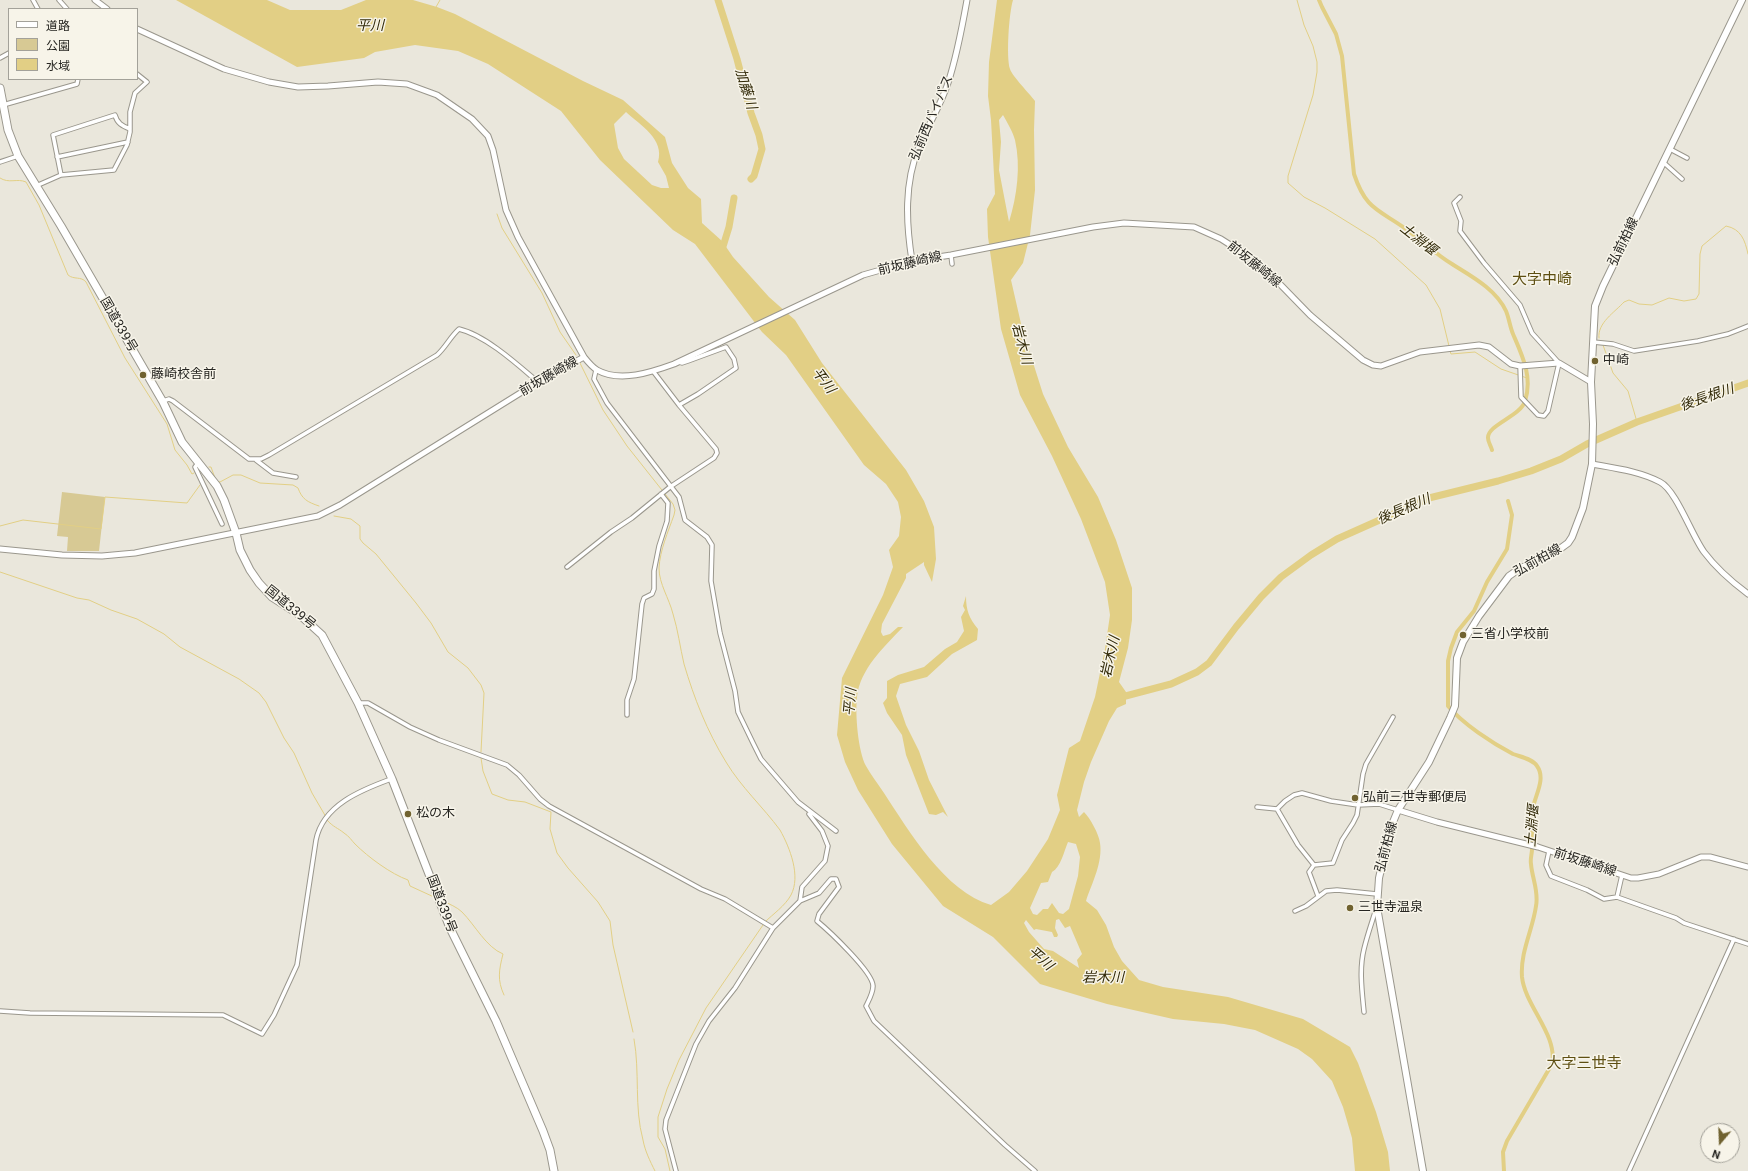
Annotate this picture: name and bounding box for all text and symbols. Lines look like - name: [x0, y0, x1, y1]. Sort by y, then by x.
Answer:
- legend: [8, 8, 138, 80]
- water label: 平川: [356, 18, 384, 34]
- text: 道路: [46, 19, 70, 33]
- text: 公園: [46, 39, 70, 53]
- text: 水域: [46, 59, 70, 73]
- water label: 加藤川: [731, 66, 759, 112]
- street label: 弘前西バイパス: [907, 73, 957, 163]
- street label: 弘前柏線: [1606, 215, 1642, 269]
- water label: 土淵堰: [1396, 220, 1440, 260]
- street label: 前坂藤崎線: [1224, 238, 1284, 292]
- street label: 前坂藤崎線: [877, 249, 943, 279]
- district label: 大字中崎: [1512, 271, 1572, 289]
- street label: 国道339号: [96, 295, 140, 355]
- water label: 岩木川: [1007, 322, 1035, 366]
- place label: 中崎: [1603, 353, 1629, 369]
- street label: 前坂藤崎線: [517, 354, 581, 400]
- marker: 中崎: [1590, 356, 1600, 366]
- water label: 平川: [808, 365, 838, 397]
- place label: 藤崎校舎前: [151, 367, 216, 383]
- marker: 藤崎校舎前: [138, 370, 148, 380]
- water label: 後長根川: [1678, 381, 1736, 415]
- water label: 後長根川: [1375, 491, 1433, 529]
- street label: 弘前柏線: [1511, 542, 1565, 580]
- street label: 国道339号: [261, 583, 319, 633]
- place label: 三省小学校前: [1471, 627, 1549, 643]
- marker: 三省小学校前: [1458, 630, 1468, 640]
- water label: 岩木川: [1098, 635, 1124, 679]
- water label: 平川: [841, 687, 861, 717]
- place label: 弘前三世寺郵便局: [1363, 790, 1467, 806]
- marker: 弘前三世寺郵便局: [1350, 793, 1360, 803]
- water label: 土淵堰: [1523, 804, 1543, 848]
- place label: 松の木: [416, 806, 455, 822]
- marker: 松の木: [403, 809, 413, 819]
- street label: 弘前柏線: [1373, 820, 1401, 874]
- street label: 前坂藤崎線: [1552, 846, 1618, 880]
- street label: 国道339号: [423, 873, 459, 935]
- place label: 三世寺温泉: [1358, 900, 1423, 916]
- marker: 三世寺温泉: [1345, 903, 1355, 913]
- water label: 平川: [1024, 943, 1056, 975]
- water label: 岩木川: [1082, 970, 1124, 986]
- district label: 大字三世寺: [1547, 1055, 1621, 1073]
- north arrow: [1700, 1123, 1740, 1163]
- text: N: [1710, 1146, 1722, 1161]

